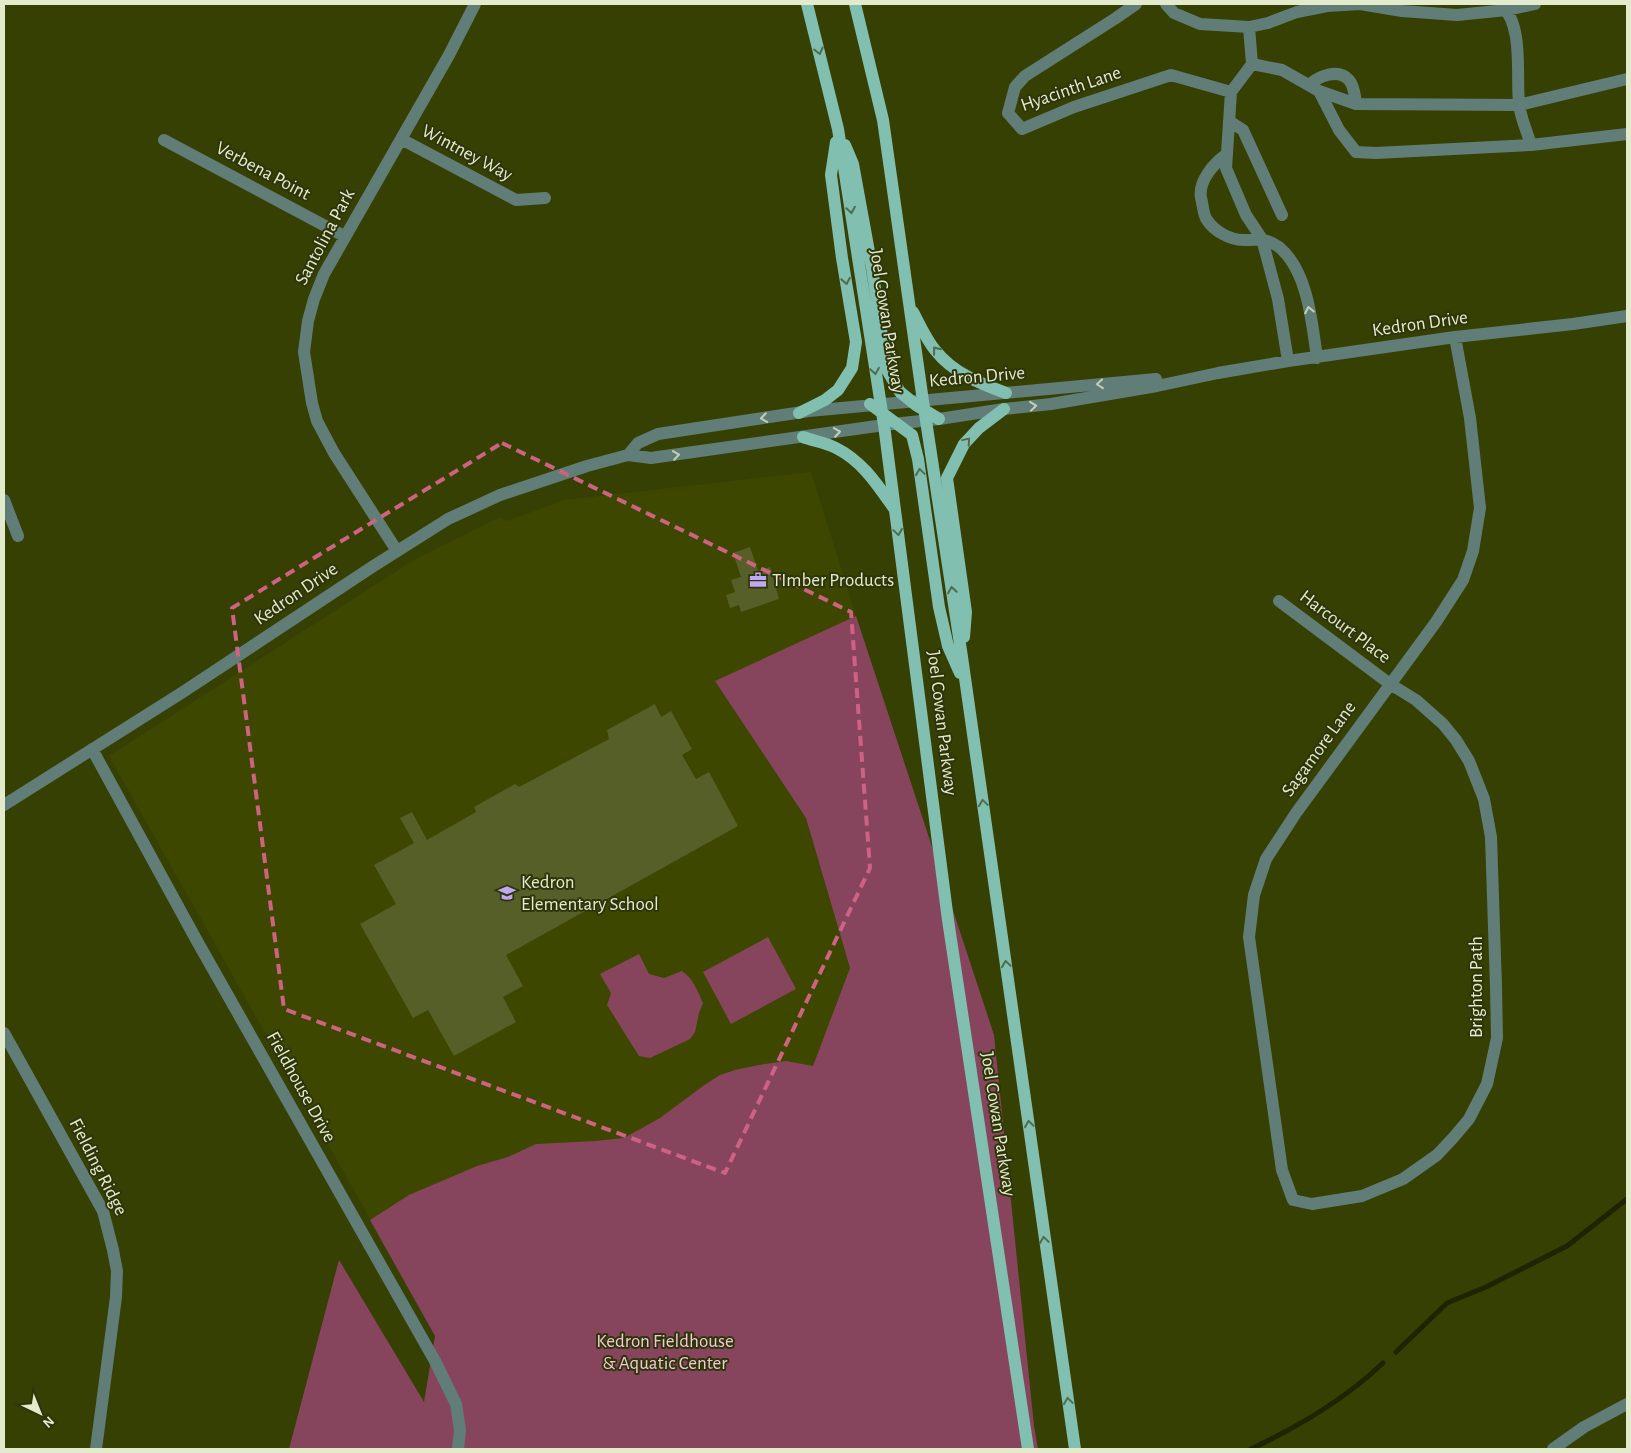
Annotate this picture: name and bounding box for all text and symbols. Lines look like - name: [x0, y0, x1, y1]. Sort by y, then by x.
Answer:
- one-way arrow: [813, 47, 823, 55]
- street label: Hyacinth Lane: [1018, 63, 1124, 115]
- street label: Wintney Way: [418, 121, 516, 185]
- street label: Verbena Point: [213, 138, 313, 204]
- street label: Santolina Park: [292, 185, 358, 288]
- one-way arrow: [845, 206, 855, 215]
- street label: Joel Cowan Parkway: [866, 247, 908, 395]
- one-way arrow: [840, 277, 850, 286]
- one-way arrow: [1305, 305, 1315, 314]
- street label: Kedron Drive: [1371, 308, 1469, 340]
- one-way arrow: [933, 346, 942, 355]
- street label: Kedron Drive: [928, 363, 1026, 391]
- one-way arrow: [870, 366, 880, 375]
- one-way arrow: [1096, 378, 1104, 389]
- one-way arrow: [1029, 401, 1037, 412]
- one-way arrow: [760, 412, 768, 423]
- one-way arrow: [834, 427, 842, 438]
- one-way arrow: [962, 437, 971, 446]
- one-way arrow: [672, 450, 681, 460]
- one-way arrow: [915, 467, 926, 475]
- one-way arrow: [892, 528, 903, 536]
- street label: Kedron Drive: [251, 559, 341, 629]
- office icon: TImber Products: [748, 570, 768, 590]
- place label: TImber Products: [772, 571, 894, 590]
- one-way arrow: [947, 586, 958, 594]
- street label: Harcourt Place: [1296, 587, 1394, 667]
- street label: Joel Cowan Parkway: [924, 649, 960, 797]
- street label: Sagamore Lane: [1278, 698, 1360, 800]
- one-way arrow: [978, 798, 989, 806]
- place label: Kedron Elementary School: [521, 873, 659, 914]
- school or university icon: Kedron Elementary School: [497, 883, 517, 903]
- street label: Brighton Path: [1467, 936, 1486, 1038]
- one-way arrow: [1001, 959, 1012, 967]
- street label: Fieldhouse Drive: [263, 1028, 339, 1146]
- street label: Joel Cowan Parkway: [977, 1050, 1019, 1198]
- street label: Fielding Ridge: [65, 1115, 131, 1219]
- one-way arrow: [1024, 1120, 1035, 1128]
- one-way arrow: [1039, 1236, 1050, 1244]
- park label: Kedron Fieldhouse & Aquatic Center: [596, 1332, 734, 1373]
- north arrow: [15, 1388, 65, 1438]
- one-way arrow: [1063, 1397, 1073, 1405]
- text: N: [40, 1413, 57, 1430]

